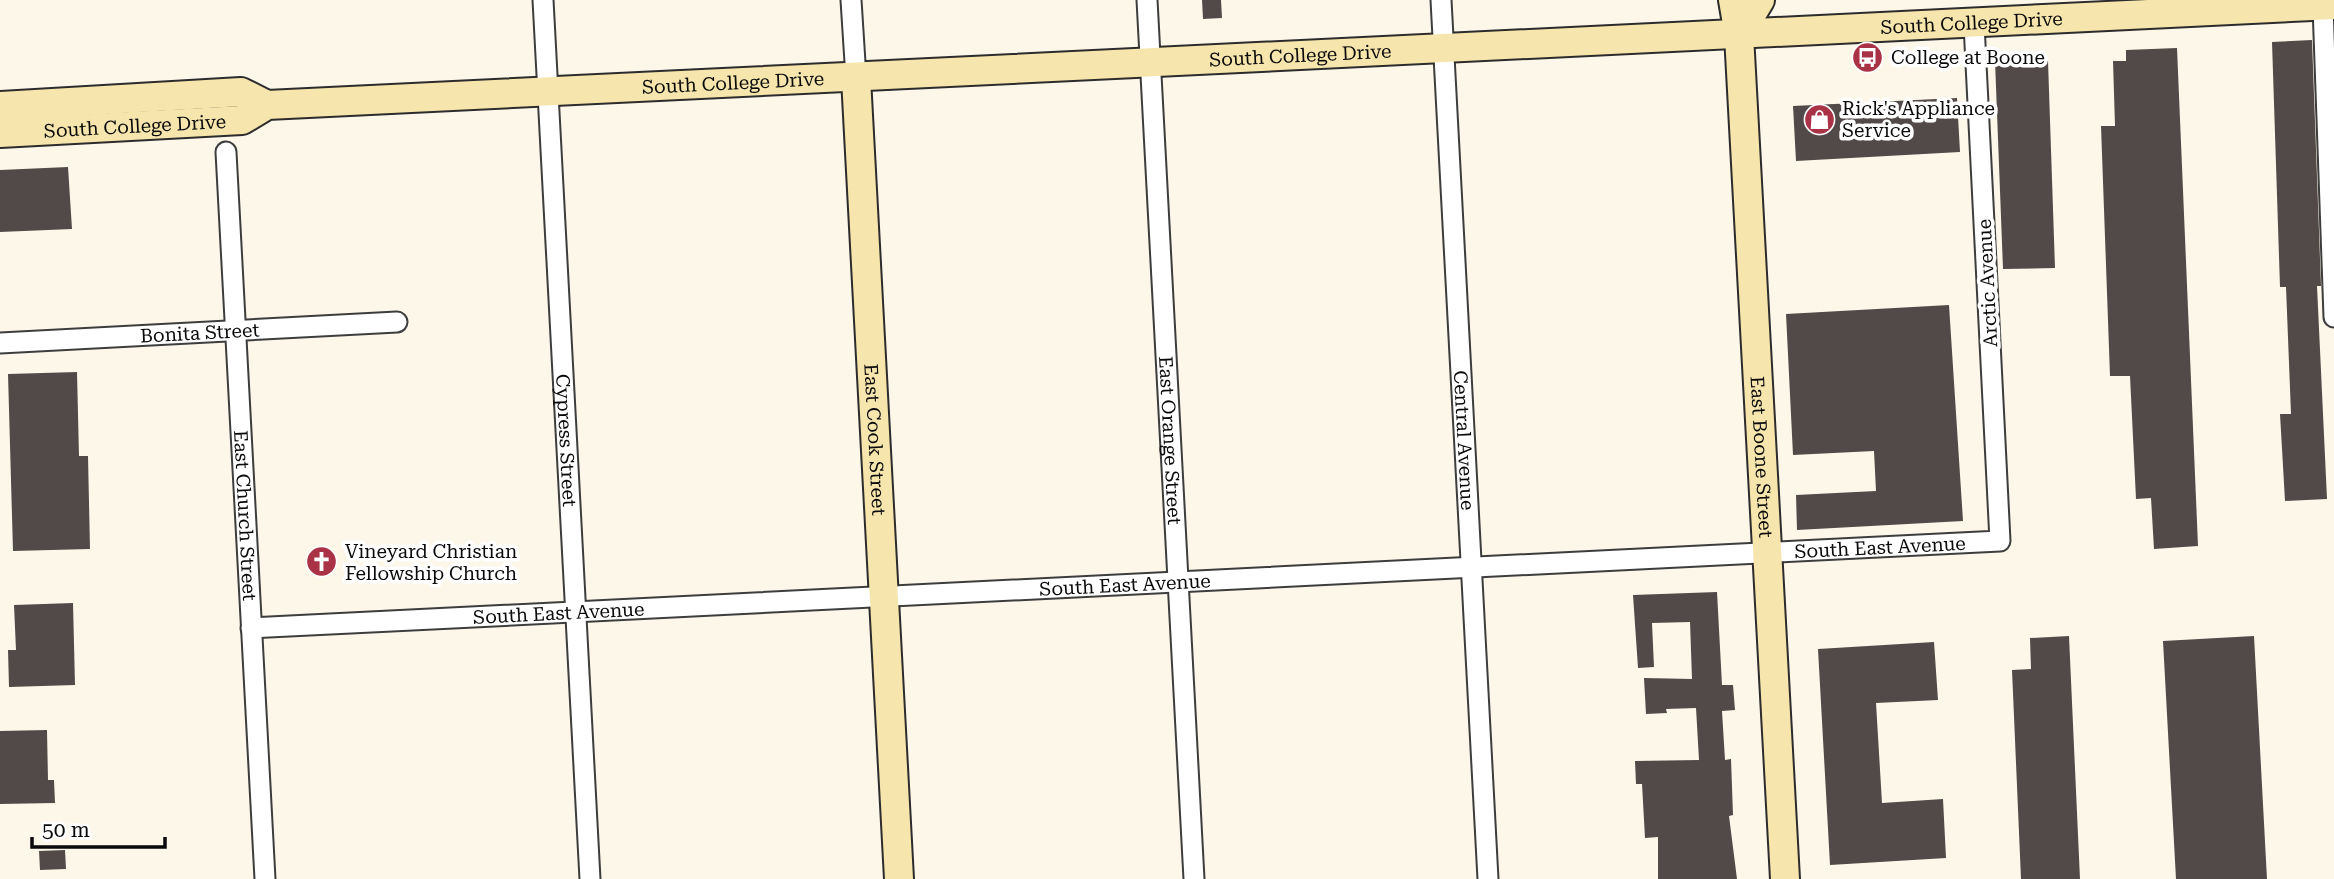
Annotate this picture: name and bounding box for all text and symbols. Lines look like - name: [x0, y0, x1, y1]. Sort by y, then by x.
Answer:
- street label: South College Drive: [1880, 7, 2063, 39]
- street label: South College Drive: [1209, 40, 1392, 71]
- bus stop icon: College at Boone: [1851, 40, 1885, 74]
- place label: College at Boone: [1891, 46, 2045, 69]
- street label: South College Drive: [641, 67, 825, 99]
- place label: Rick's Appliance Service: [1842, 97, 1995, 142]
- shop icon: Rick's Appliance Service: [1802, 102, 1836, 136]
- street label: South College Drive: [43, 110, 227, 143]
- street label: Arctic Avenue: [1973, 218, 2002, 348]
- street label: Bonita Street: [139, 318, 260, 348]
- street label: East Orange Street: [1154, 355, 1186, 525]
- street label: East Cook Street: [859, 363, 890, 516]
- street label: Central Avenue: [1449, 370, 1479, 511]
- street label: Cypress Street: [551, 373, 581, 507]
- street label: East Boone Street: [1746, 376, 1777, 538]
- street label: East Church Street: [229, 430, 261, 601]
- street label: South East Avenue: [1794, 532, 1966, 563]
- place label: Vineyard Christian Fellowship Church: [345, 540, 517, 585]
- church icon: Vineyard Christian Fellowship Church: [305, 545, 339, 579]
- street label: South East Avenue: [1039, 569, 1211, 601]
- street label: South East Avenue: [472, 597, 645, 629]
- scale bar: [32, 806, 164, 850]
- text: 50 m: [42, 818, 90, 842]

